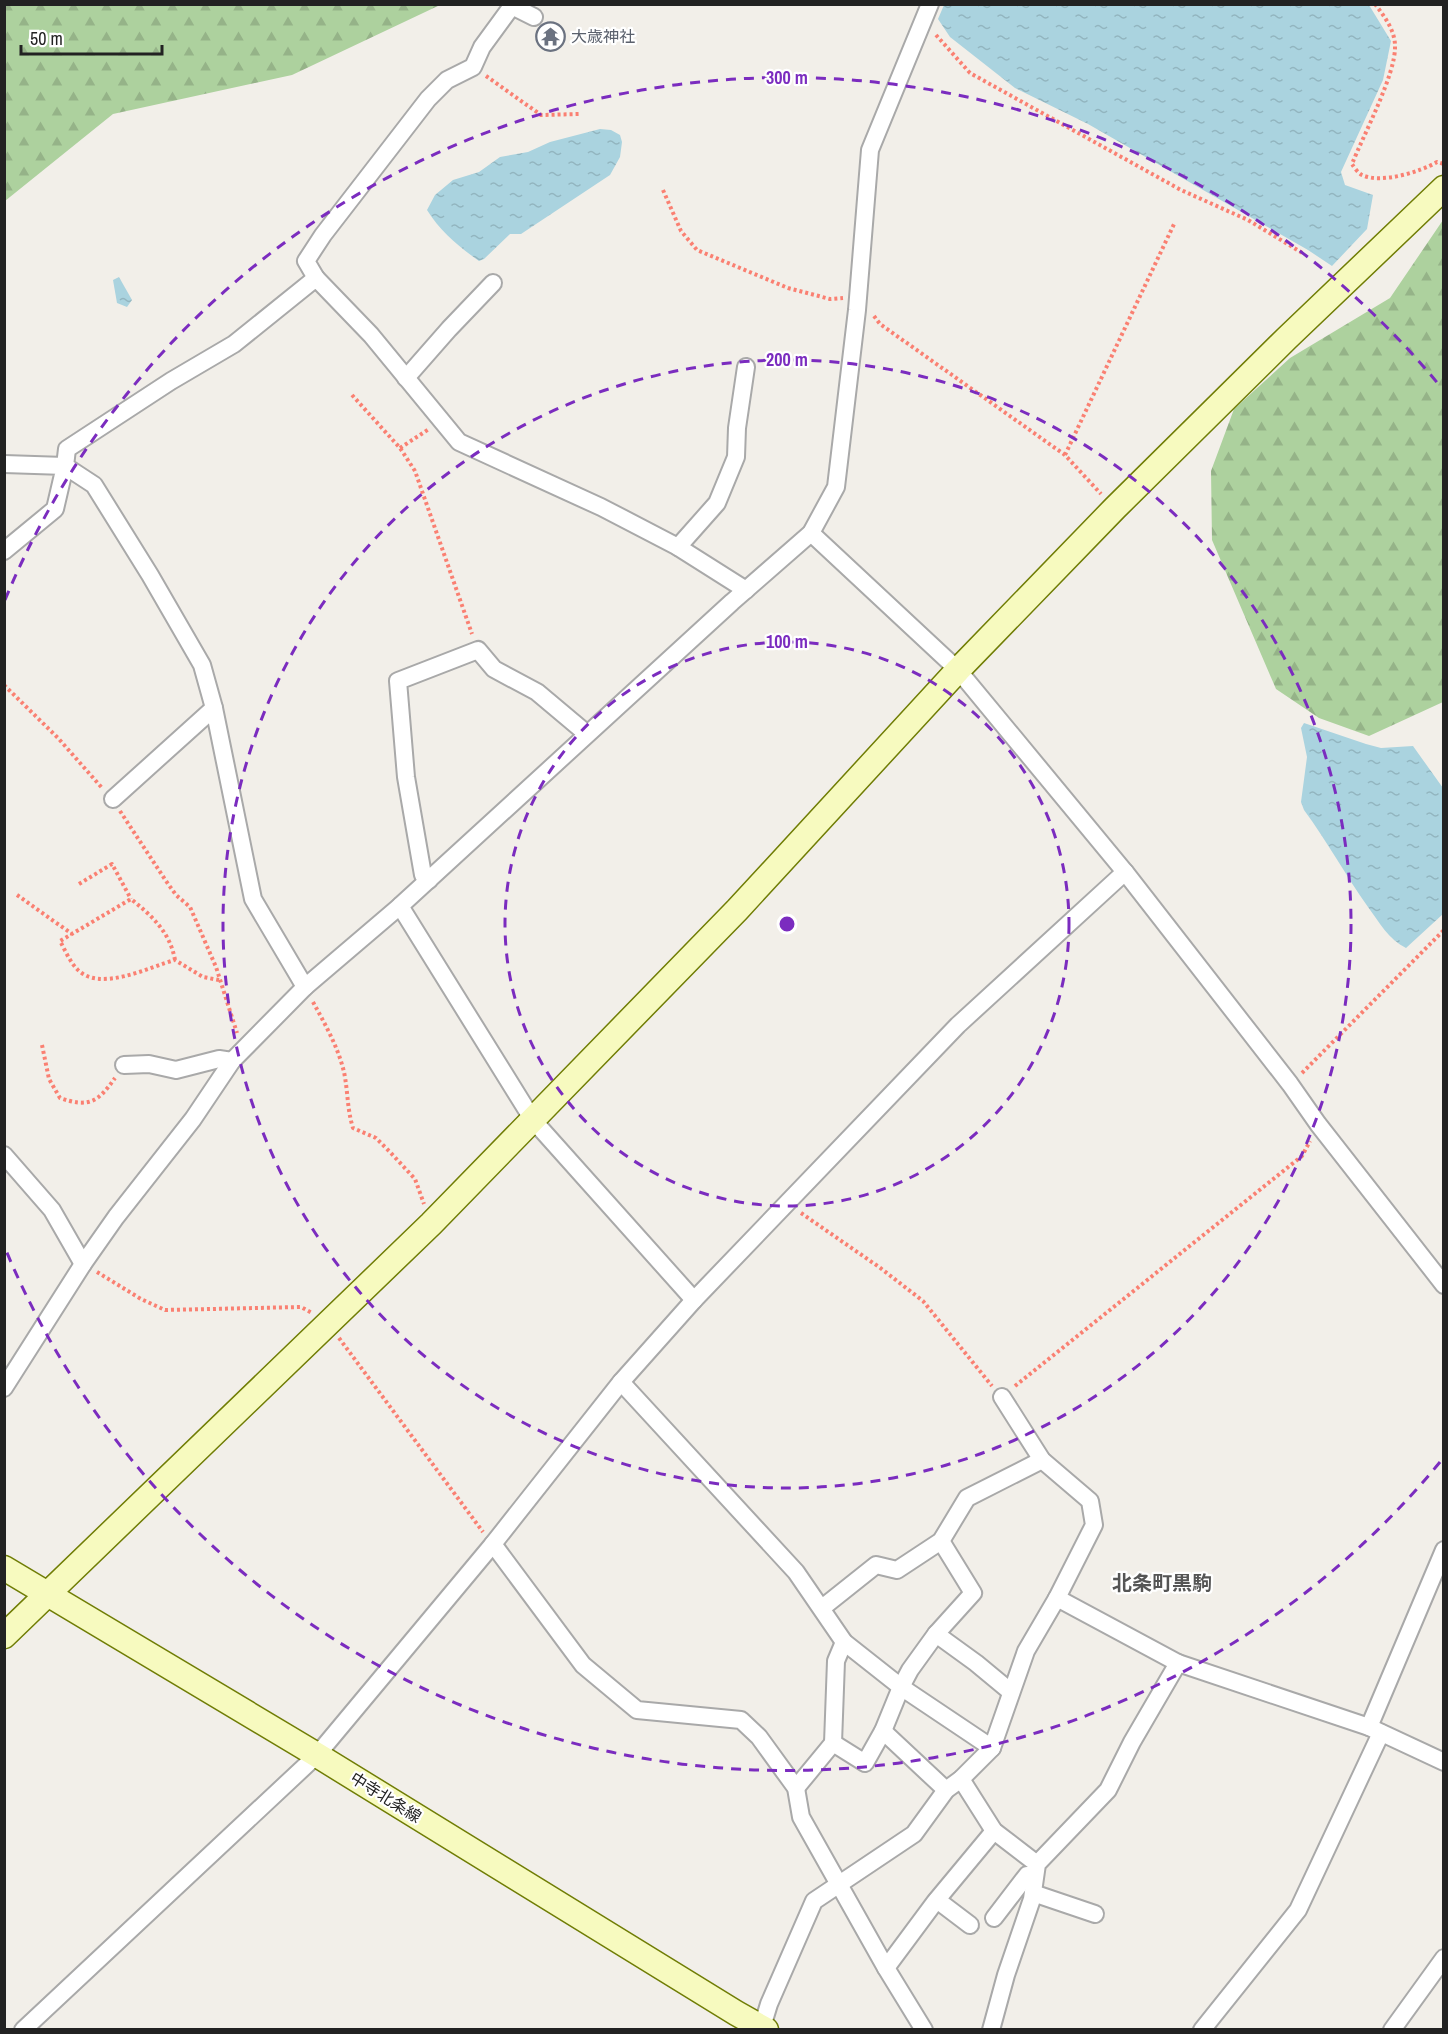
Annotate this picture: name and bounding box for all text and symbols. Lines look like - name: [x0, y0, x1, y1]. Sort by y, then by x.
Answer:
- scale bar: [21, 18, 162, 56]
- temple icon: 大歳神社: [534, 20, 566, 52]
- place label: 大歳神社: [571, 25, 635, 47]
- text: 50 m: [30, 26, 63, 51]
- text: 300 m: [766, 65, 808, 90]
- text: 200 m: [766, 347, 808, 372]
- text: 100 m: [766, 629, 808, 654]
- centre of rings: [777, 914, 797, 934]
- district label: 北条町黒駒: [1112, 1569, 1212, 1596]
- street label: 中寺北条線: [346, 1766, 426, 1828]

